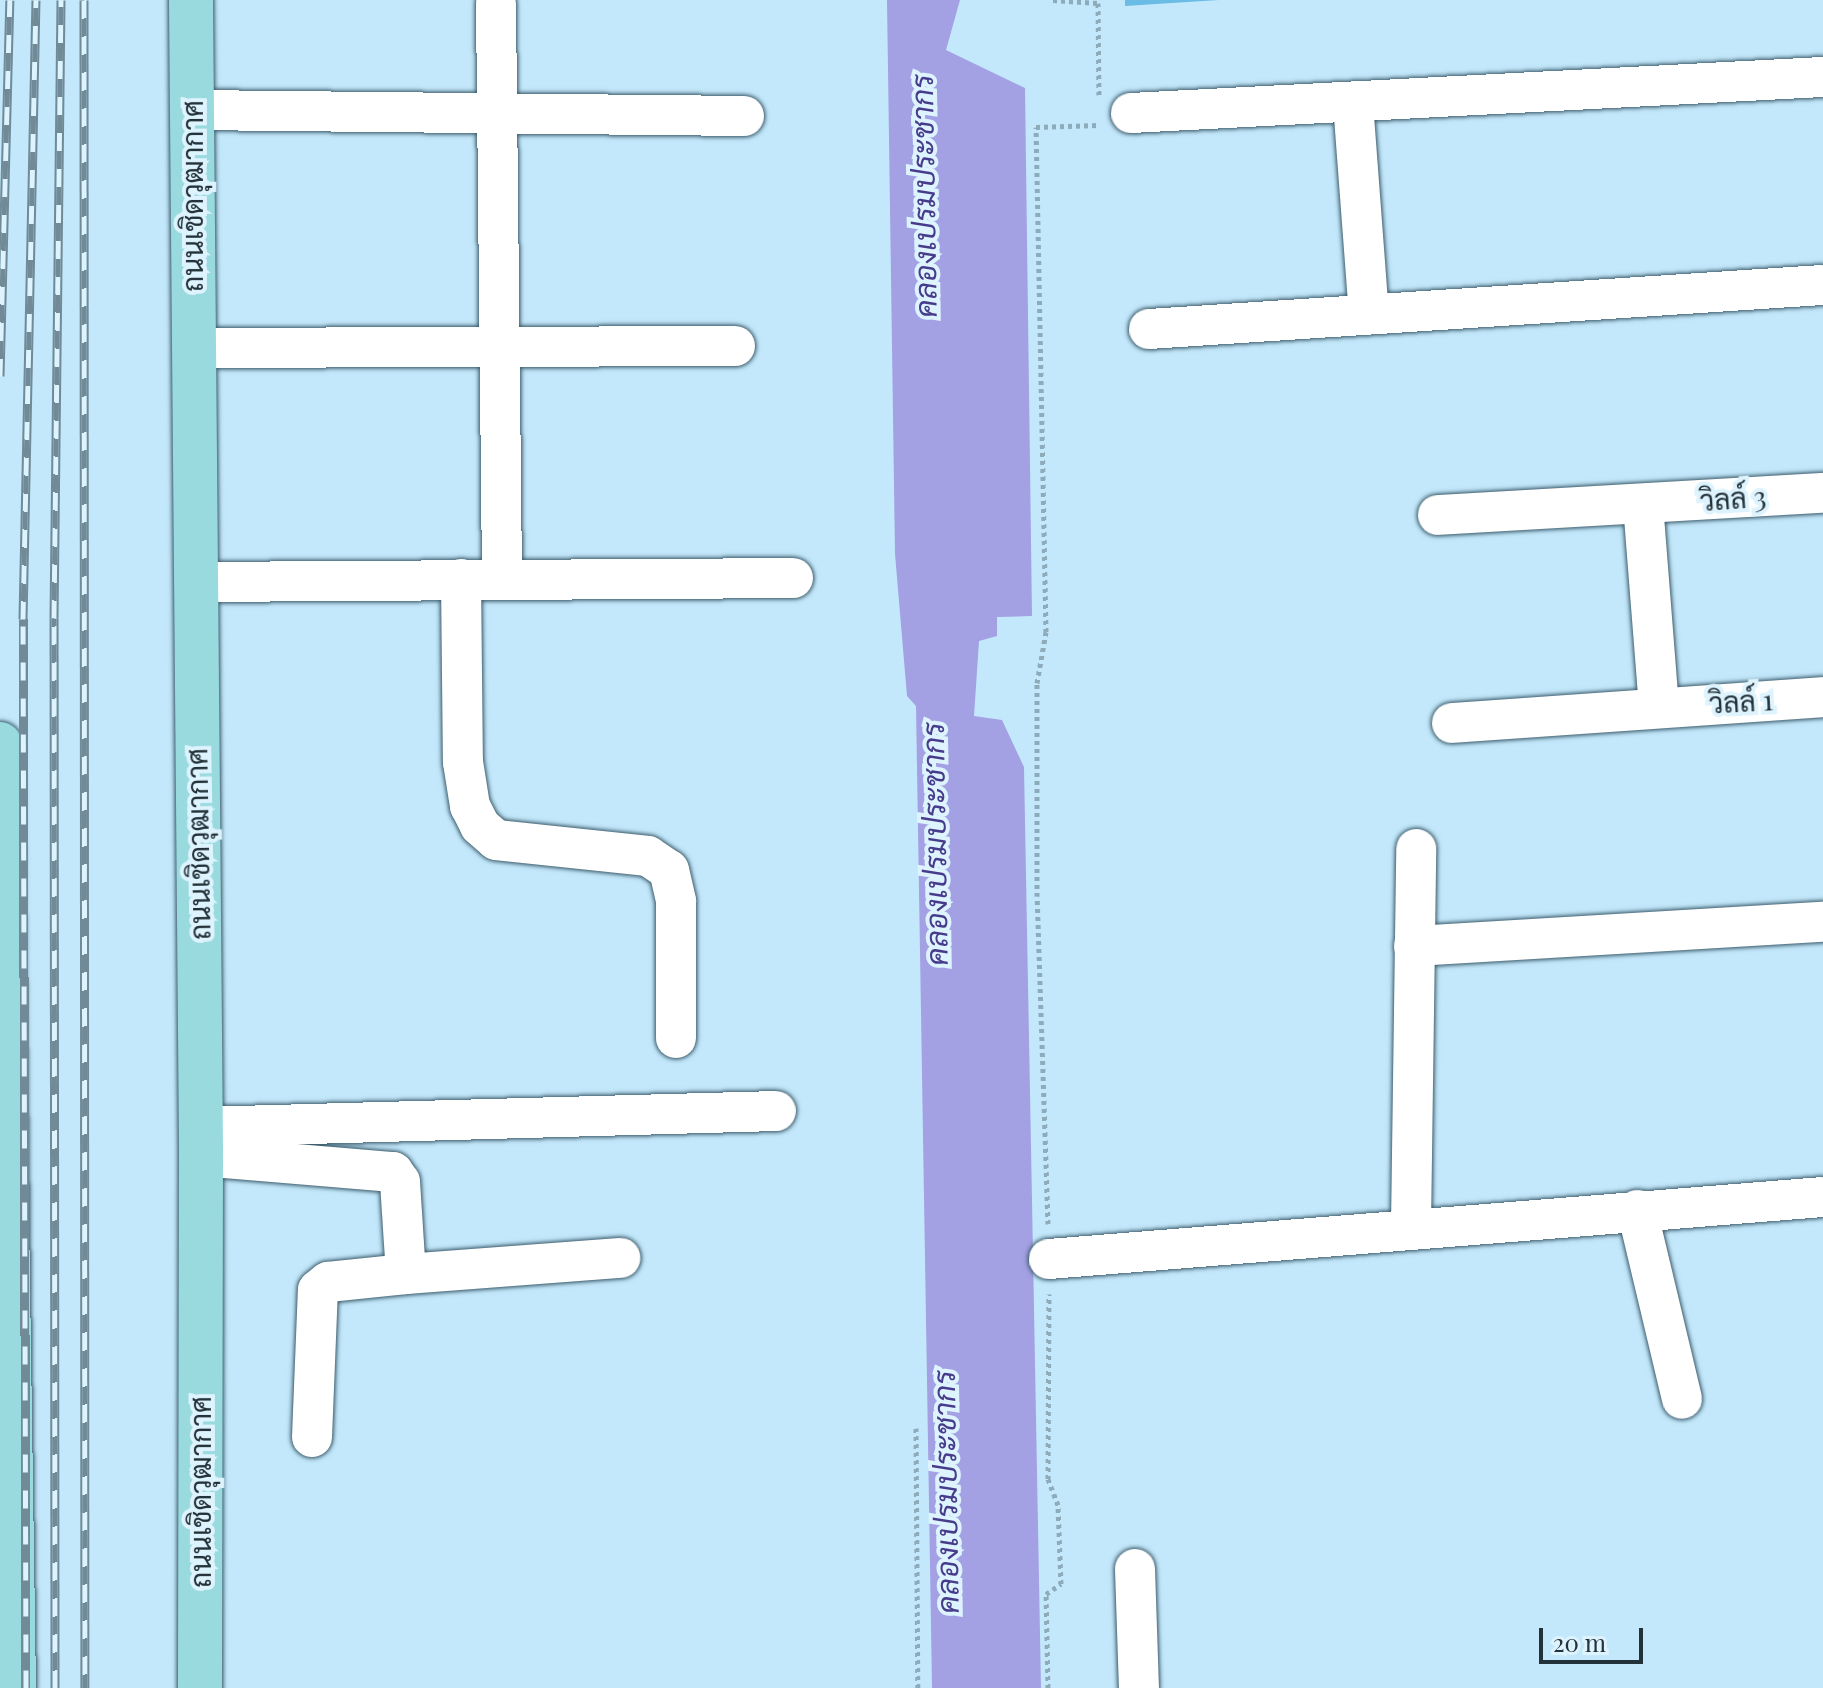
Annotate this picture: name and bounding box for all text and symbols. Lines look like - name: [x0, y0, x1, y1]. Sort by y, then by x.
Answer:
- water label: คลองเปรมประชากร: [903, 74, 943, 318]
- street label: ถนนเชิดวุฒากาศ: [175, 100, 209, 292]
- street label: วิลล์ 3: [1699, 479, 1767, 517]
- street label: วิลล์ 1: [1708, 683, 1774, 719]
- water label: คลองเปรมประชากร: [914, 722, 954, 966]
- street label: ถนนเชิดวุฒากาศ: [180, 748, 216, 940]
- water label: คลองเปรมประชากร: [925, 1370, 965, 1614]
- street label: ถนนเชิดวุฒากาศ: [183, 1396, 217, 1588]
- scale bar: [1543, 1612, 1647, 1662]
- text: 20 m: [1553, 1626, 1606, 1658]

